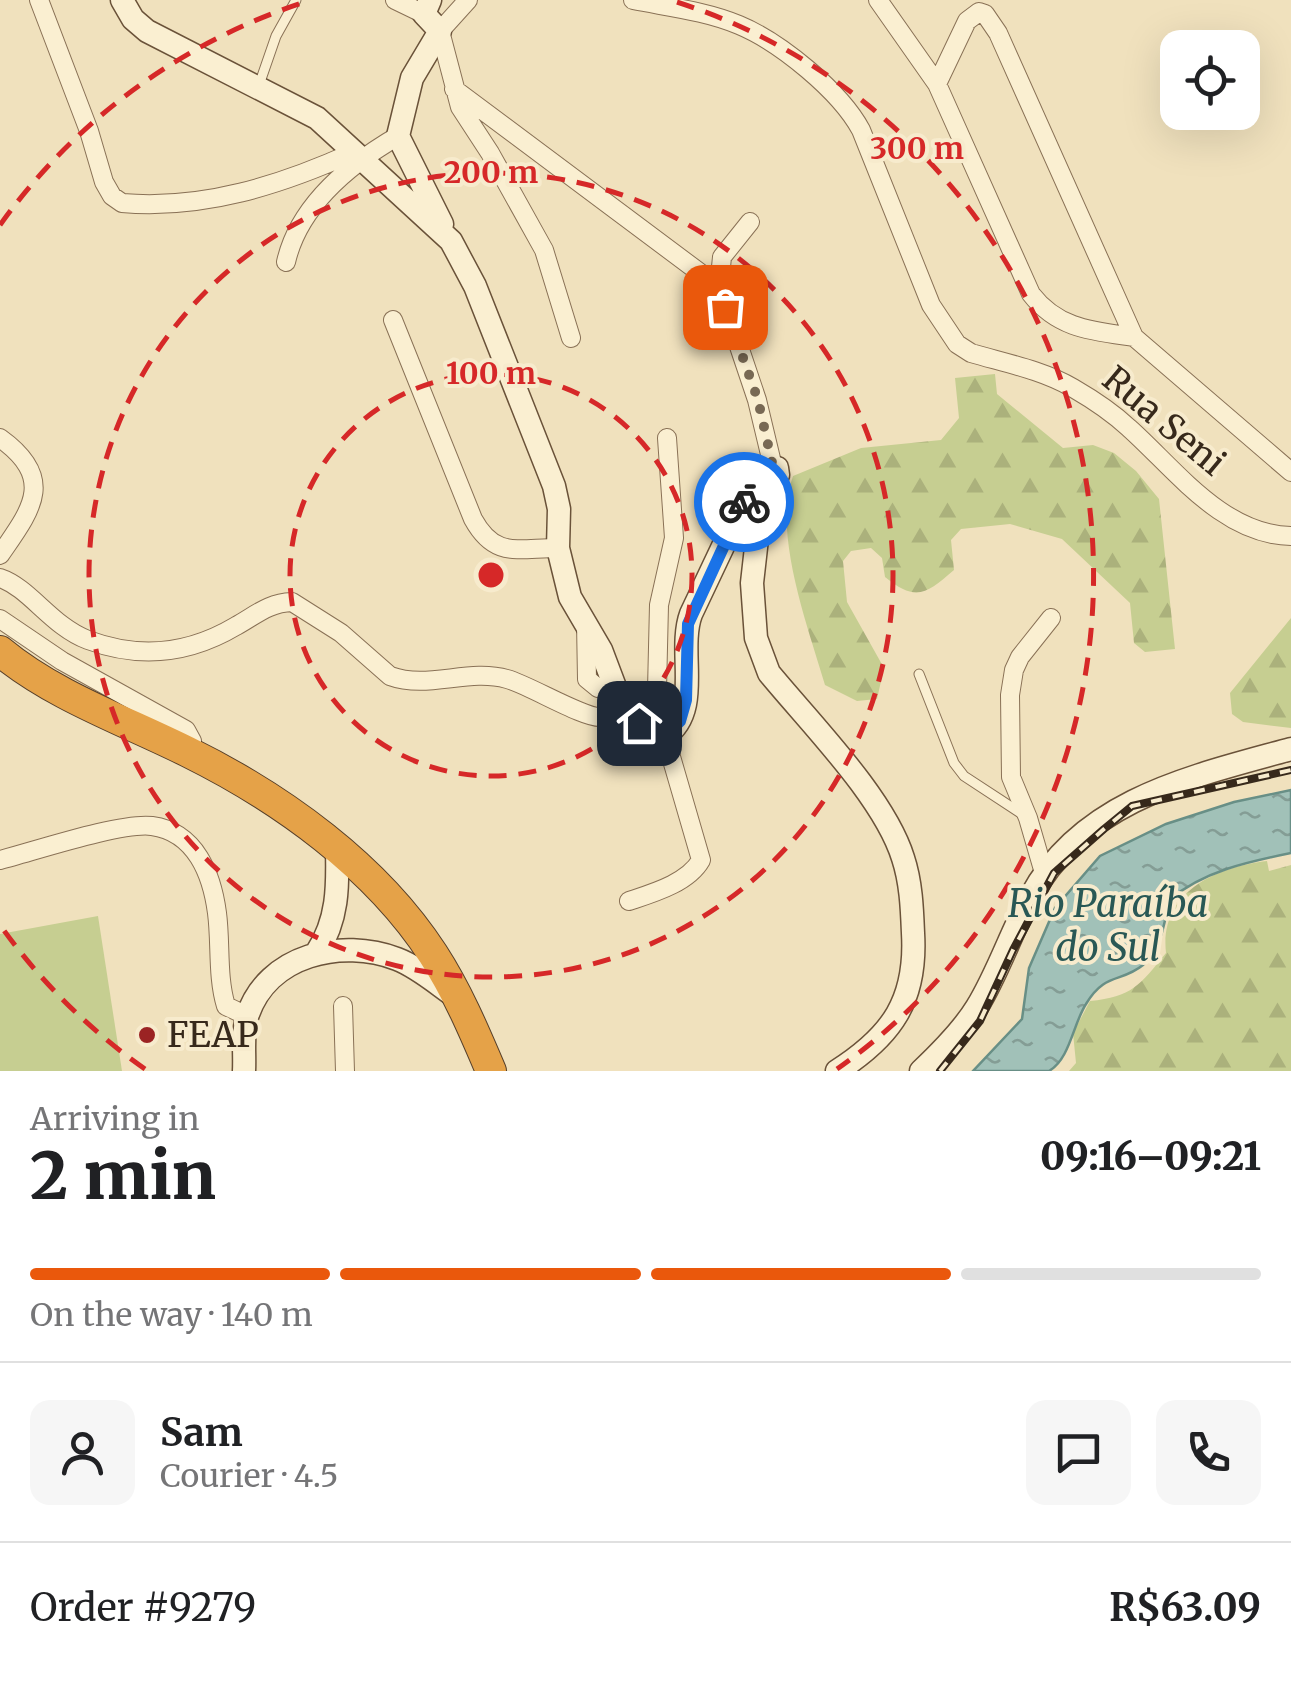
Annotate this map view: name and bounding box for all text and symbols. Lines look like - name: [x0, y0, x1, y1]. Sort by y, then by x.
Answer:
- map controls: [1160, 30, 1260, 130]
- button: locate: [1160, 30, 1260, 130]
- text: 300 m: [870, 129, 964, 167]
- text: 200 m: [444, 153, 538, 191]
- pin: [683, 265, 768, 350]
- icon: bag: [698, 280, 753, 335]
- text: 100 m: [446, 354, 536, 392]
- street label: Rua Seni: [1094, 357, 1234, 485]
- courier: [694, 452, 794, 552]
- icon: bike: [717, 475, 772, 530]
- centre of rings: [473, 557, 509, 593]
- pin: [597, 681, 682, 766]
- icon: home: [612, 696, 667, 751]
- water label: Rio Paraíba do Sul: [1008, 880, 1208, 971]
- place label: FEAP: [167, 1013, 259, 1057]
- marker: FEAP: [136, 1024, 158, 1046]
- text: Arriving in: [30, 1099, 199, 1139]
- text: 09:16–09:21: [1040, 1133, 1261, 1180]
- text: 2 min: [30, 1135, 216, 1217]
- text: On the way · 140 m: [30, 1295, 313, 1335]
- button: person: [30, 1400, 135, 1505]
- button: chat: [1026, 1400, 1131, 1505]
- button: phone: [1156, 1400, 1261, 1505]
- text: Sam: [160, 1409, 243, 1456]
- text: Courier · 4.5: [160, 1456, 338, 1496]
- text: Order #9279: [30, 1584, 256, 1631]
- text: R$63.09: [1109, 1584, 1261, 1631]

